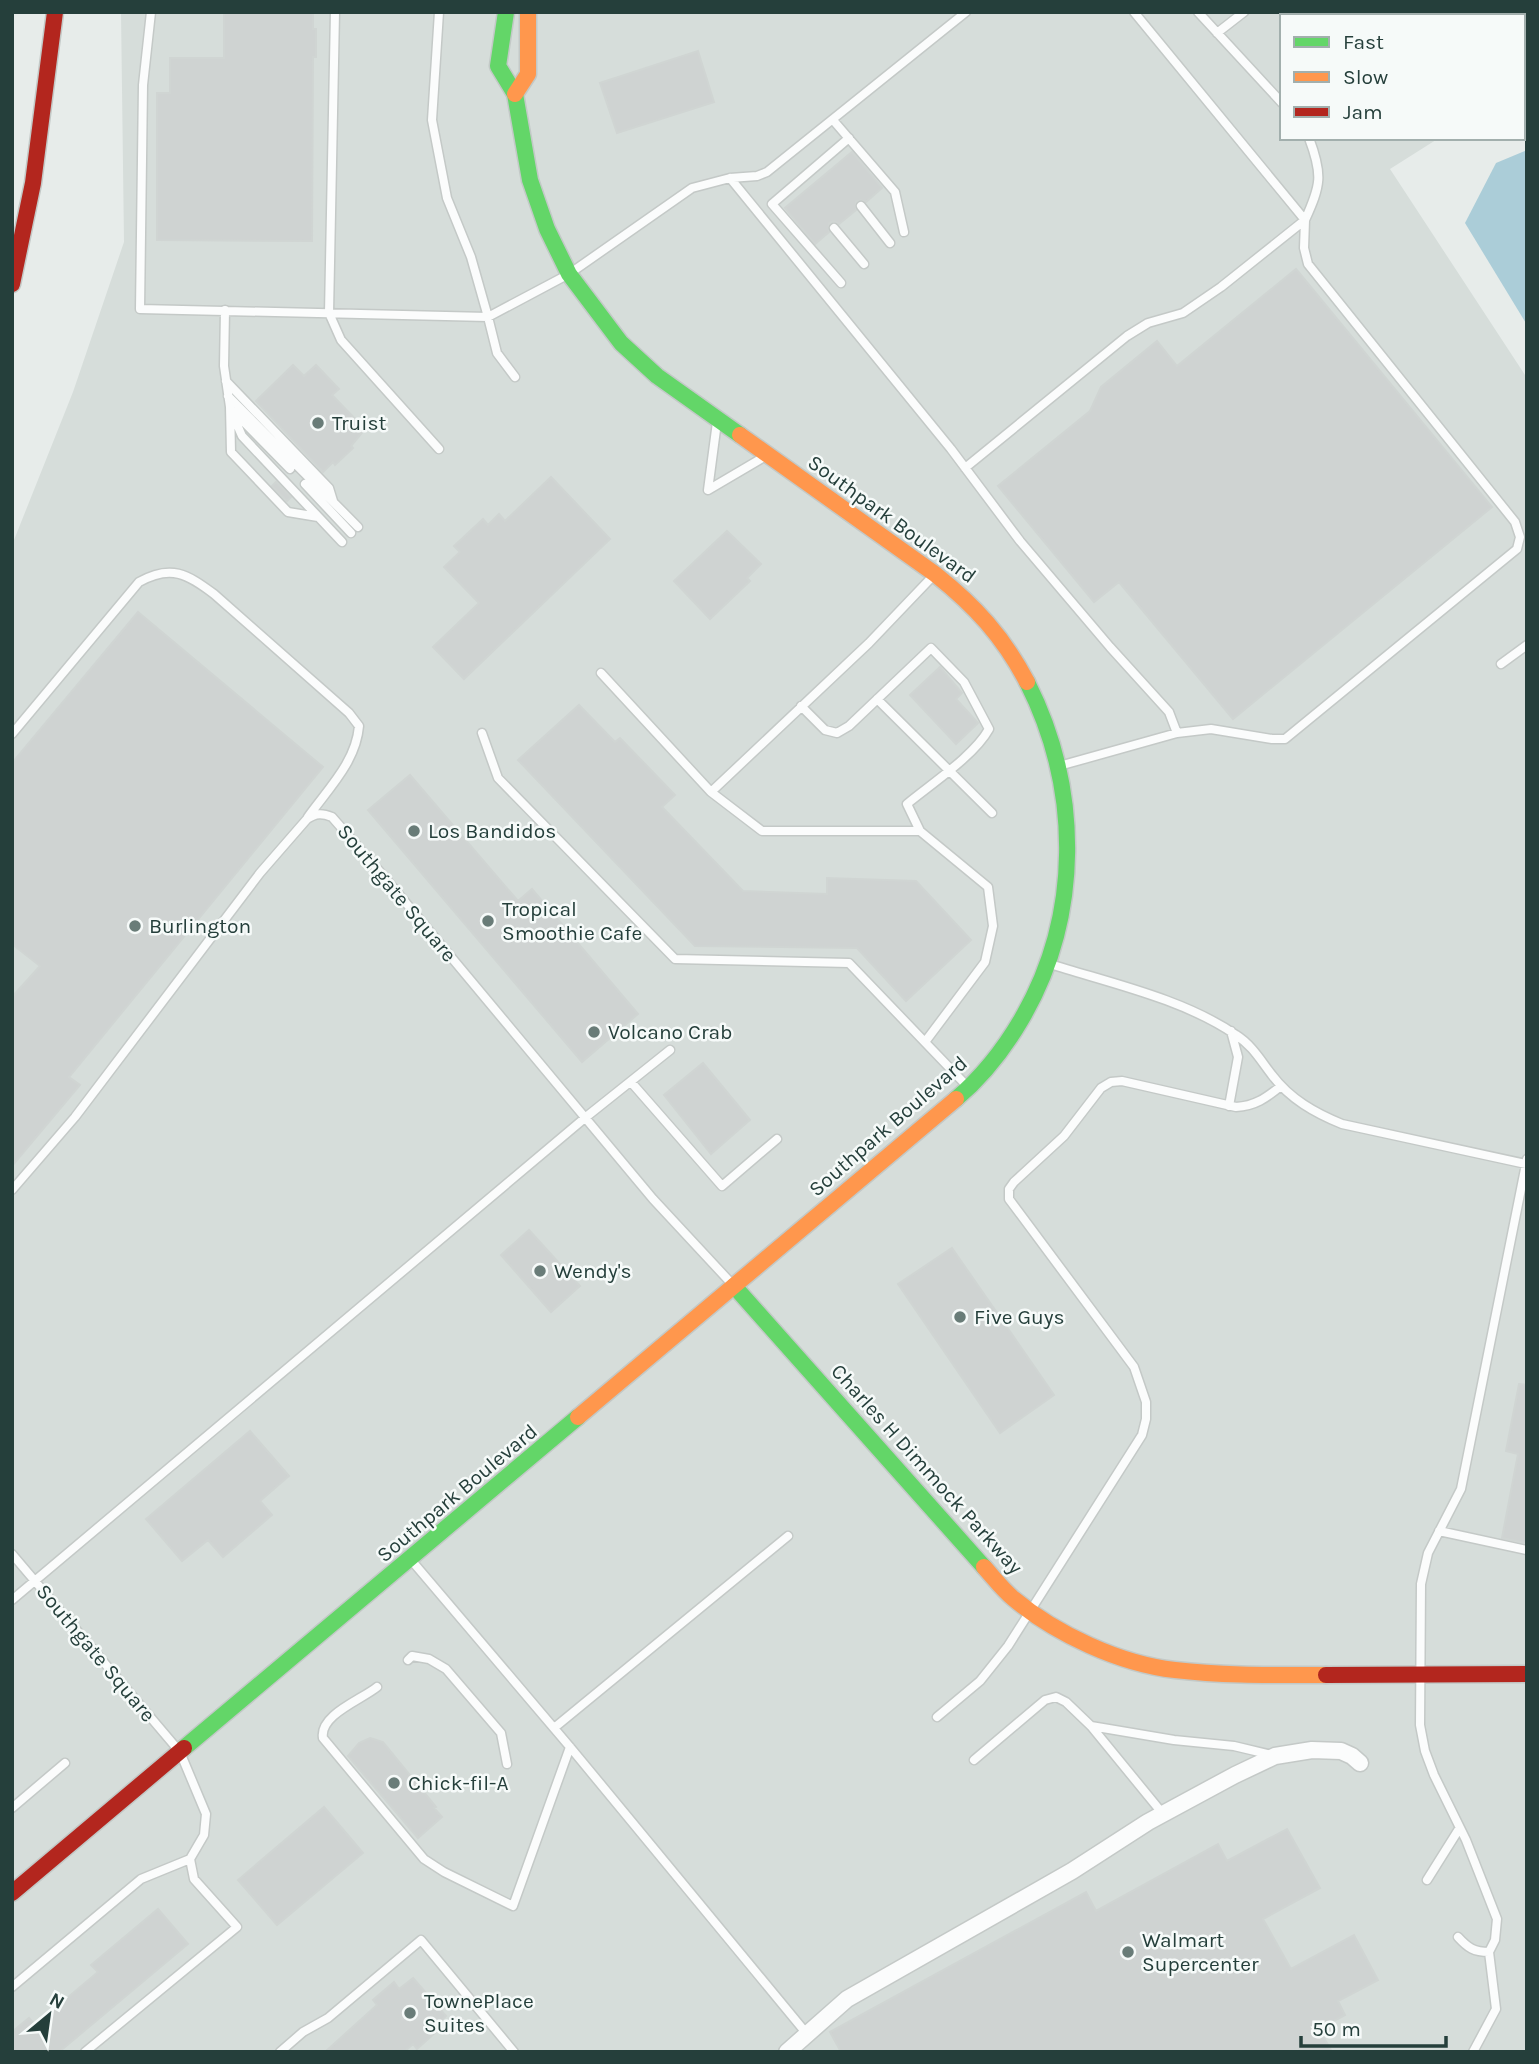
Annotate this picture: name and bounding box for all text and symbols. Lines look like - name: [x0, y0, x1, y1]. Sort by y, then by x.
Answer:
- legend: [1280, 14, 1525, 140]
- text: Fast: [1343, 30, 1384, 54]
- text: Slow: [1343, 65, 1388, 89]
- text: Jam: [1343, 100, 1383, 124]
- place label: Truist: [332, 411, 387, 435]
- marker: Truist: [310, 415, 326, 431]
- street label: Southpark Boulevard: [803, 450, 981, 588]
- street label: Southgate Square: [332, 819, 462, 967]
- place label: Los Bandidos: [428, 819, 556, 843]
- marker: Los Bandidos: [406, 823, 422, 839]
- place label: Tropical Smoothie Cafe: [502, 897, 642, 945]
- marker: Tropical Smoothie Cafe: [480, 913, 496, 929]
- place label: Burlington: [149, 914, 251, 938]
- marker: Burlington: [127, 918, 143, 934]
- place label: Volcano Crab: [608, 1020, 733, 1044]
- marker: Volcano Crab: [586, 1024, 602, 1040]
- street label: Southpark Boulevard: [804, 1051, 972, 1201]
- place label: Wendy's: [554, 1259, 632, 1283]
- marker: Wendy's: [532, 1263, 548, 1279]
- place label: Five Guys: [974, 1305, 1065, 1329]
- marker: Five Guys: [952, 1309, 968, 1325]
- street label: Charles H Dimmock Parkway: [826, 1359, 1028, 1579]
- street label: Southpark Boulevard: [372, 1419, 542, 1567]
- street label: Southgate Square: [31, 1579, 161, 1727]
- place label: Chick-fil-A: [408, 1771, 509, 1795]
- marker: Chick-fil-A: [386, 1775, 402, 1791]
- place label: Walmart Supercenter: [1142, 1928, 1259, 1976]
- marker: Walmart Supercenter: [1120, 1944, 1136, 1960]
- north arrow: [14, 1980, 84, 2050]
- text: N: [45, 1988, 68, 2014]
- place label: TownePlace Suites: [424, 1989, 534, 2037]
- scale bar: [1301, 2004, 1446, 2048]
- marker: TownePlace Suites: [402, 2005, 418, 2021]
- text: 50 m: [1312, 2017, 1361, 2041]

